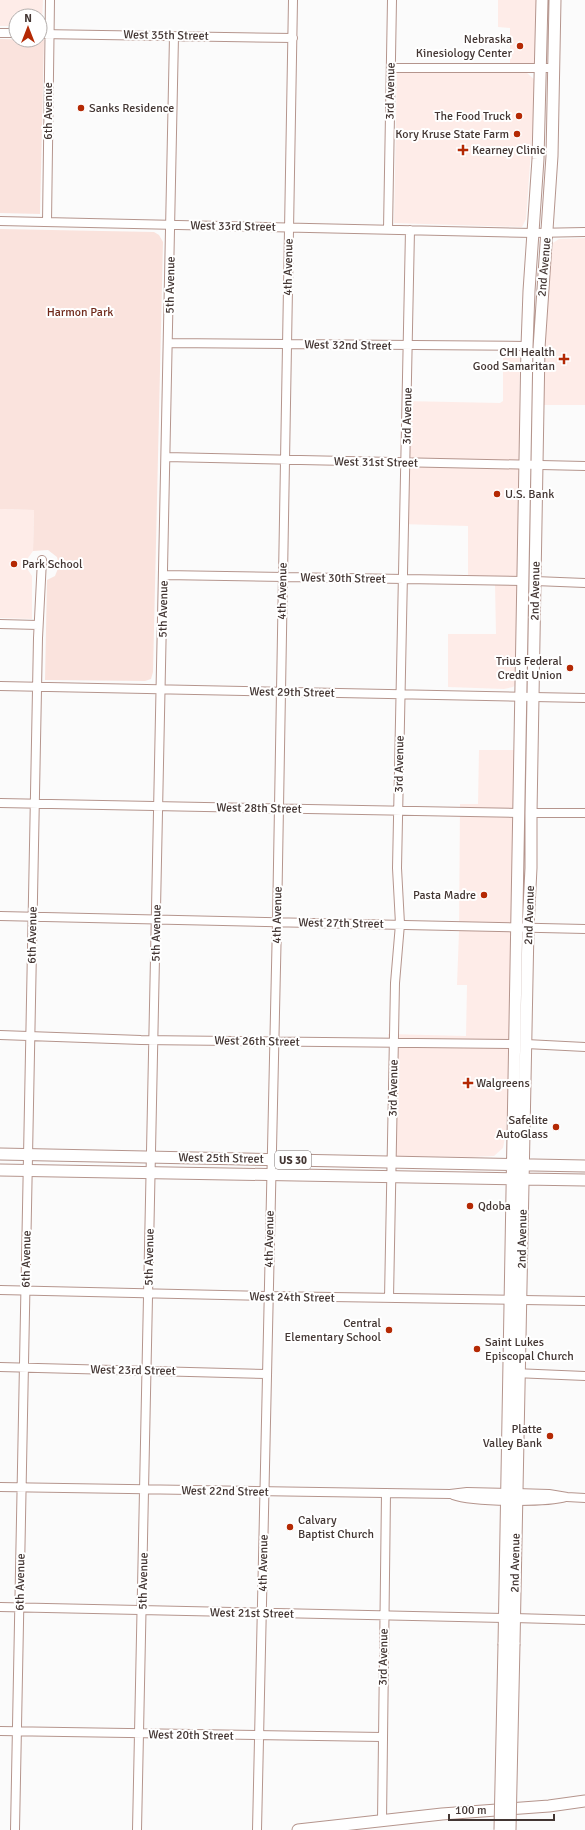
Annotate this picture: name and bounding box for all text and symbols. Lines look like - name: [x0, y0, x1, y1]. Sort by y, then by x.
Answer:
- north arrow: [8, 8, 48, 48]
- text: N: [24, 12, 32, 25]
- street label: West 35th Street: [123, 27, 209, 44]
- place label: Nebraska Kinesiology Center: [416, 32, 513, 61]
- marker: Nebraska Kinesiology Center: [515, 41, 525, 51]
- street label: 3rd Avenue: [383, 62, 398, 120]
- street label: 6th Avenue: [41, 82, 56, 140]
- place label: Sanks Residence: [89, 101, 174, 116]
- marker: Sanks Residence: [76, 103, 86, 113]
- place label: The Food Truck: [435, 109, 511, 124]
- marker: The Food Truck: [514, 111, 524, 121]
- place label: Kory Kruse State Farm: [395, 127, 509, 142]
- marker: Kory Kruse State Farm: [512, 129, 522, 139]
- place label: Kearney Clinic: [472, 143, 546, 158]
- marker: Kearney Clinic: [457, 144, 469, 156]
- street label: West 33rd Street: [190, 218, 276, 235]
- street label: 2nd Avenue: [534, 237, 555, 297]
- street label: 4th Avenue: [281, 238, 296, 296]
- street label: 5th Avenue: [163, 256, 178, 314]
- park label: Harmon Park: [47, 305, 113, 320]
- street label: West 32nd Street: [304, 337, 392, 354]
- place label: CHI Health Good Samaritan: [473, 345, 555, 374]
- marker: CHI Health Good Samaritan: [558, 353, 570, 365]
- street label: 3rd Avenue: [400, 387, 415, 445]
- street label: West 31st Street: [334, 454, 418, 471]
- place label: U.S. Bank: [505, 487, 554, 502]
- marker: U.S. Bank: [492, 489, 502, 499]
- place label: Park School: [22, 557, 83, 572]
- marker: Park School: [9, 559, 19, 569]
- street label: 2nd Avenue: [527, 561, 544, 621]
- street label: 4th Avenue: [275, 562, 290, 620]
- street label: West 30th Street: [300, 570, 386, 587]
- street label: 5th Avenue: [156, 580, 171, 638]
- place label: Trius Federal Credit Union: [496, 654, 562, 683]
- marker: Trius Federal Credit Union: [565, 663, 575, 673]
- street label: West 29th Street: [249, 684, 335, 701]
- street label: 3rd Avenue: [392, 735, 407, 793]
- street label: West 28th Street: [216, 800, 302, 817]
- street label: 2nd Avenue: [521, 885, 538, 945]
- street label: 4th Avenue: [270, 886, 285, 944]
- place label: Pasta Madre: [413, 888, 476, 903]
- marker: Pasta Madre: [479, 890, 489, 900]
- street label: 5th Avenue: [149, 904, 164, 962]
- street label: 6th Avenue: [25, 906, 40, 964]
- street label: West 27th Street: [298, 915, 384, 932]
- street label: West 26th Street: [214, 1033, 300, 1050]
- street label: 3rd Avenue: [386, 1059, 401, 1117]
- place label: Walgreens: [476, 1076, 530, 1091]
- marker: Walgreens: [463, 1078, 473, 1088]
- place label: Safelite AutoGlass: [496, 1113, 548, 1142]
- marker: Safelite AutoGlass: [551, 1122, 561, 1132]
- street label: West 25th Street: [178, 1150, 264, 1167]
- road number: US 30: [275, 1151, 311, 1169]
- place label: Qdoba: [478, 1199, 511, 1214]
- marker: Qdoba: [465, 1201, 475, 1211]
- street label: 2nd Avenue: [514, 1209, 531, 1269]
- street label: 4th Avenue: [262, 1210, 277, 1268]
- street label: 5th Avenue: [142, 1228, 157, 1286]
- street label: 6th Avenue: [19, 1230, 34, 1288]
- street label: West 24th Street: [249, 1289, 335, 1306]
- place label: Central Elementary School: [285, 1316, 381, 1345]
- marker: Central Elementary School: [384, 1325, 394, 1335]
- place label: Saint Lukes Episcopal Church: [485, 1335, 574, 1364]
- marker: Saint Lukes Episcopal Church: [472, 1344, 482, 1354]
- street label: West 23rd Street: [90, 1362, 176, 1379]
- place label: Platte Valley Bank: [483, 1422, 542, 1451]
- marker: Platte Valley Bank: [545, 1431, 555, 1441]
- street label: West 22nd Street: [181, 1483, 269, 1500]
- place label: Calvary Baptist Church: [298, 1513, 374, 1542]
- marker: Calvary Baptist Church: [285, 1522, 295, 1532]
- street label: 2nd Avenue: [507, 1533, 524, 1593]
- street label: 4th Avenue: [256, 1534, 271, 1592]
- street label: 5th Avenue: [136, 1552, 151, 1610]
- street label: 6th Avenue: [13, 1553, 28, 1611]
- street label: West 21st Street: [210, 1605, 294, 1622]
- street label: 3rd Avenue: [376, 1628, 391, 1686]
- street label: West 20th Street: [148, 1727, 234, 1744]
- scale bar: [449, 1796, 554, 1822]
- text: 100 m: [455, 1803, 487, 1818]

